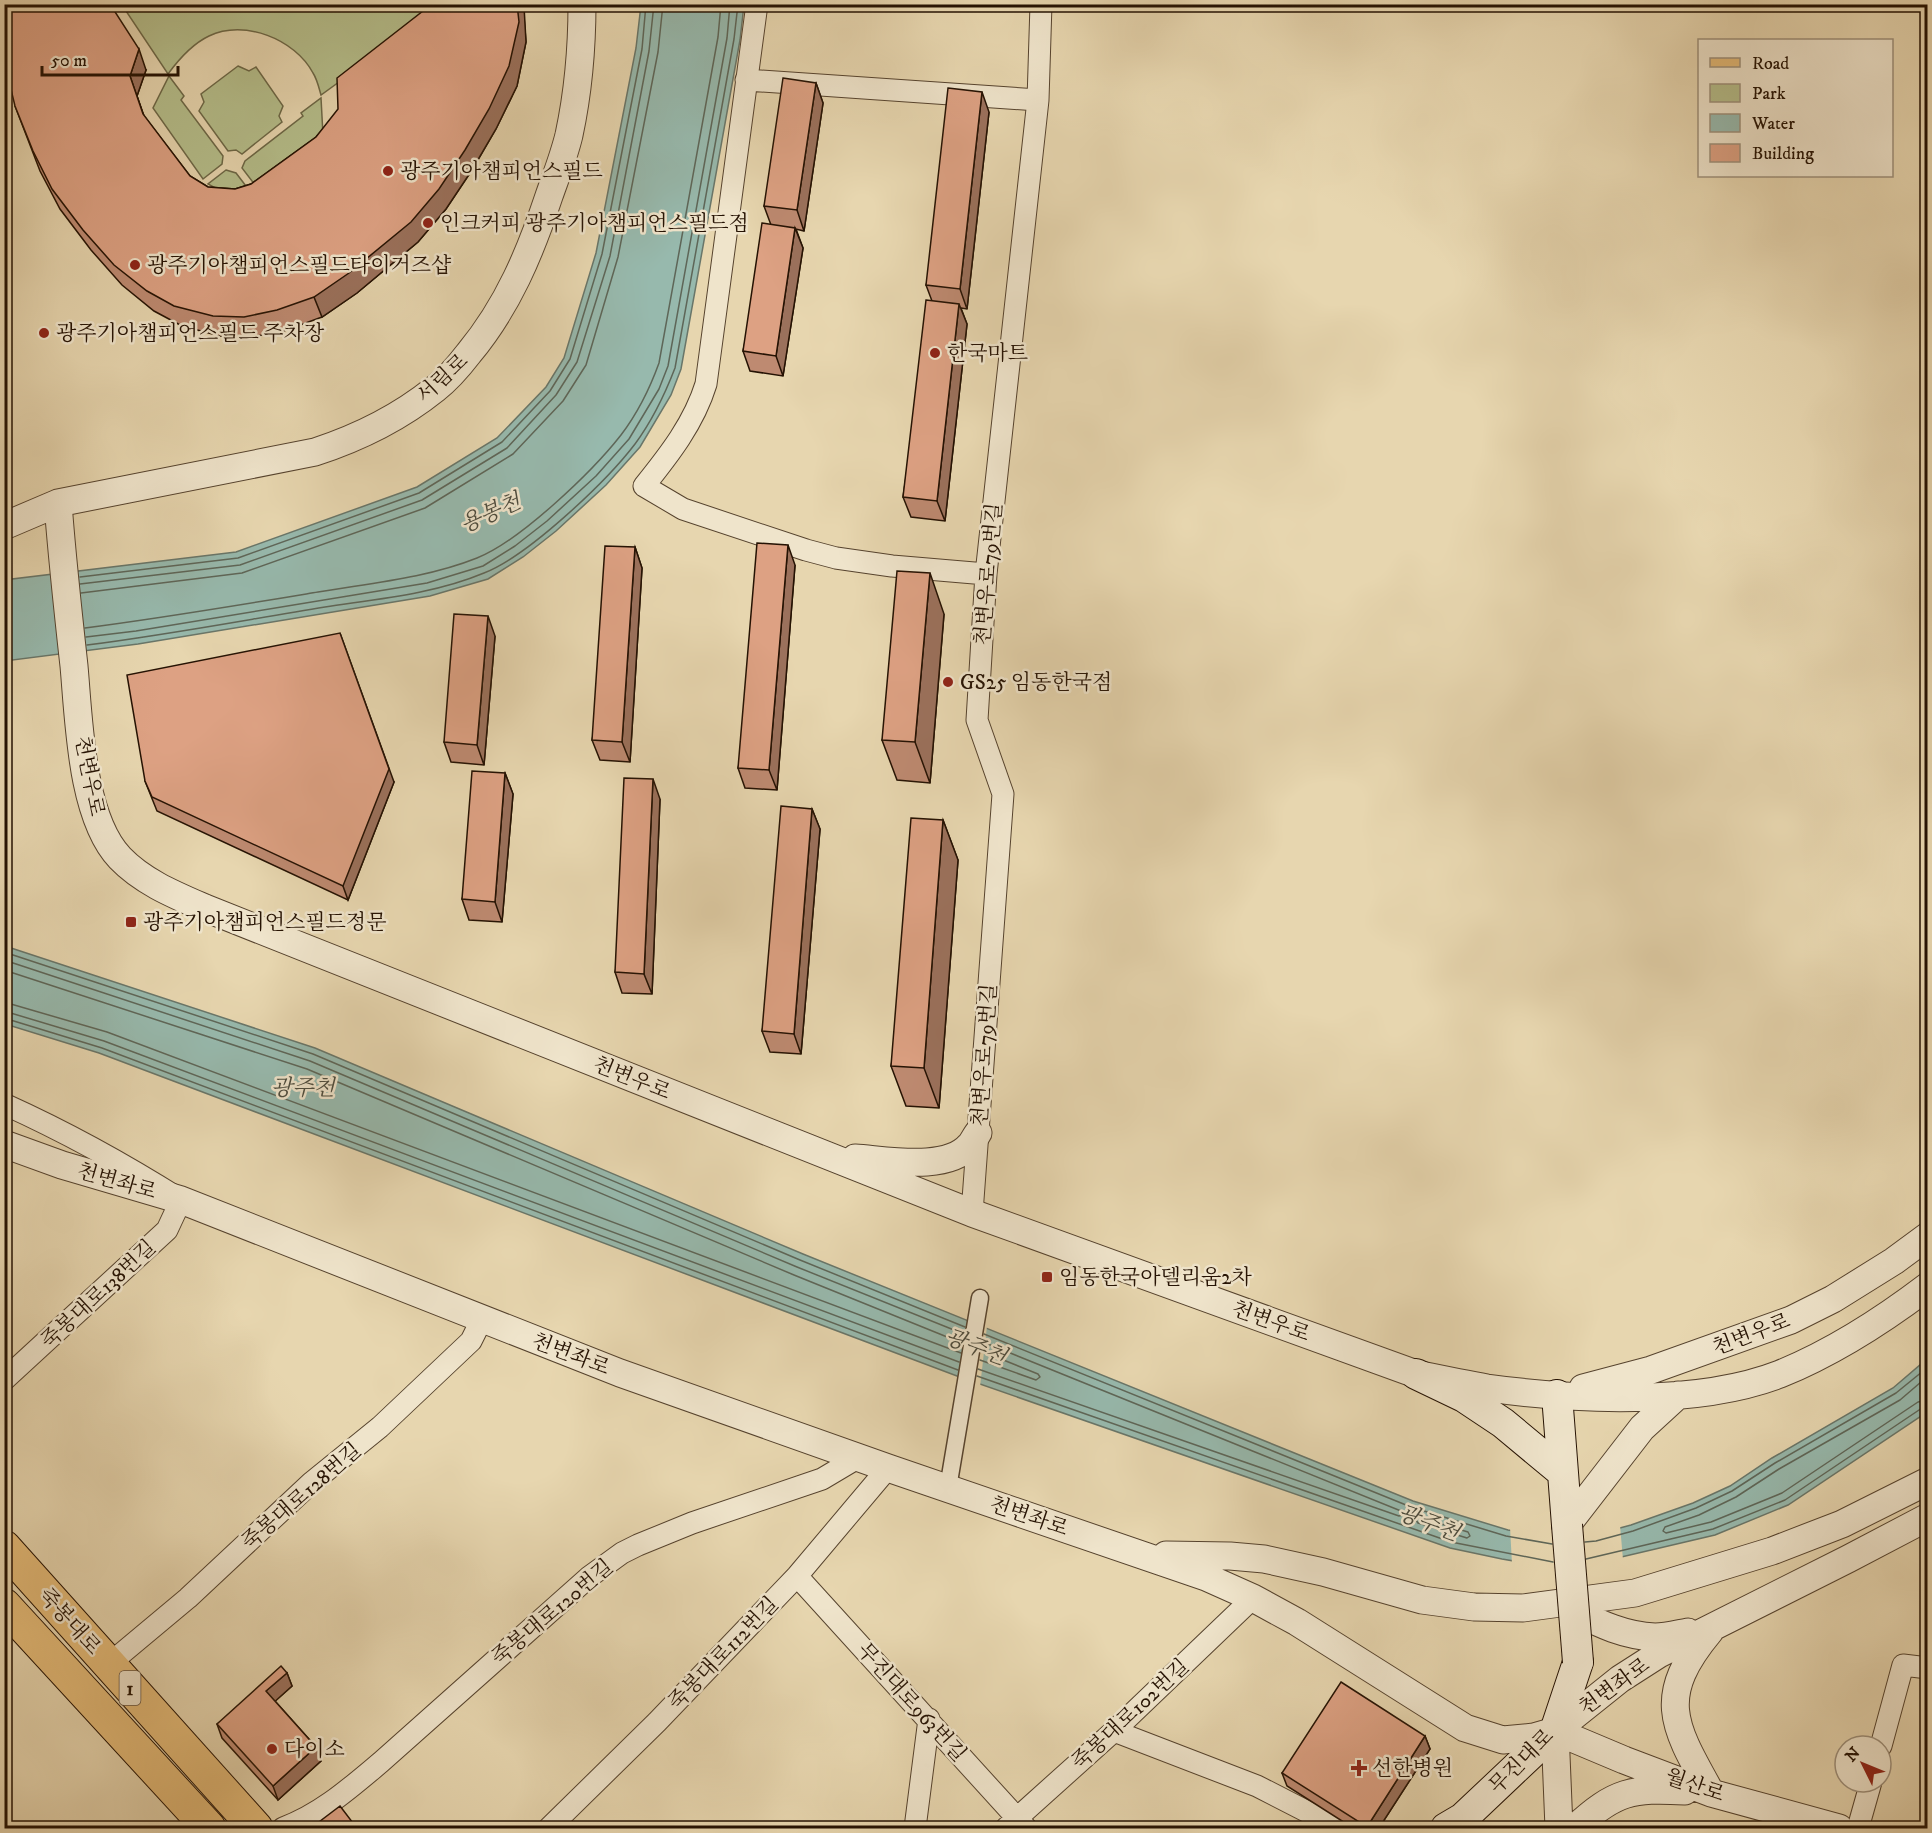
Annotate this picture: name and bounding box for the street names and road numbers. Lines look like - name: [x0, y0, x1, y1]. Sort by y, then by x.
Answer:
- street label: 서림로: [412, 348, 474, 409]
- street label: 천변우로79번길: [970, 502, 1008, 647]
- street label: 천변우로: [69, 734, 110, 819]
- street label: 천변우로79번길: [967, 983, 1003, 1127]
- street label: 천변우로: [589, 1052, 674, 1106]
- street label: 천변좌로: [74, 1158, 159, 1206]
- street label: 죽봉대로138번길: [36, 1235, 162, 1355]
- street label: 천변우로: [1228, 1296, 1313, 1348]
- street label: 천변우로: [1709, 1308, 1794, 1362]
- street label: 천변좌로: [528, 1328, 613, 1382]
- street label: 죽봉대로128번길: [236, 1438, 367, 1556]
- street label: 천변좌로: [986, 1491, 1071, 1542]
- street label: 죽봉대로120번길: [486, 1554, 619, 1671]
- street label: 죽봉대로: [32, 1583, 106, 1661]
- street label: 죽봉대로112번길: [663, 1592, 784, 1716]
- street label: 무진대로963번길: [851, 1638, 971, 1767]
- street label: 천변좌로: [1574, 1652, 1655, 1721]
- street label: 죽봉대로102번길: [1067, 1654, 1195, 1776]
- road number: 1: [120, 1671, 140, 1705]
- street label: 무진대로: [1484, 1724, 1560, 1800]
- street label: 월산로: [1662, 1764, 1728, 1808]

